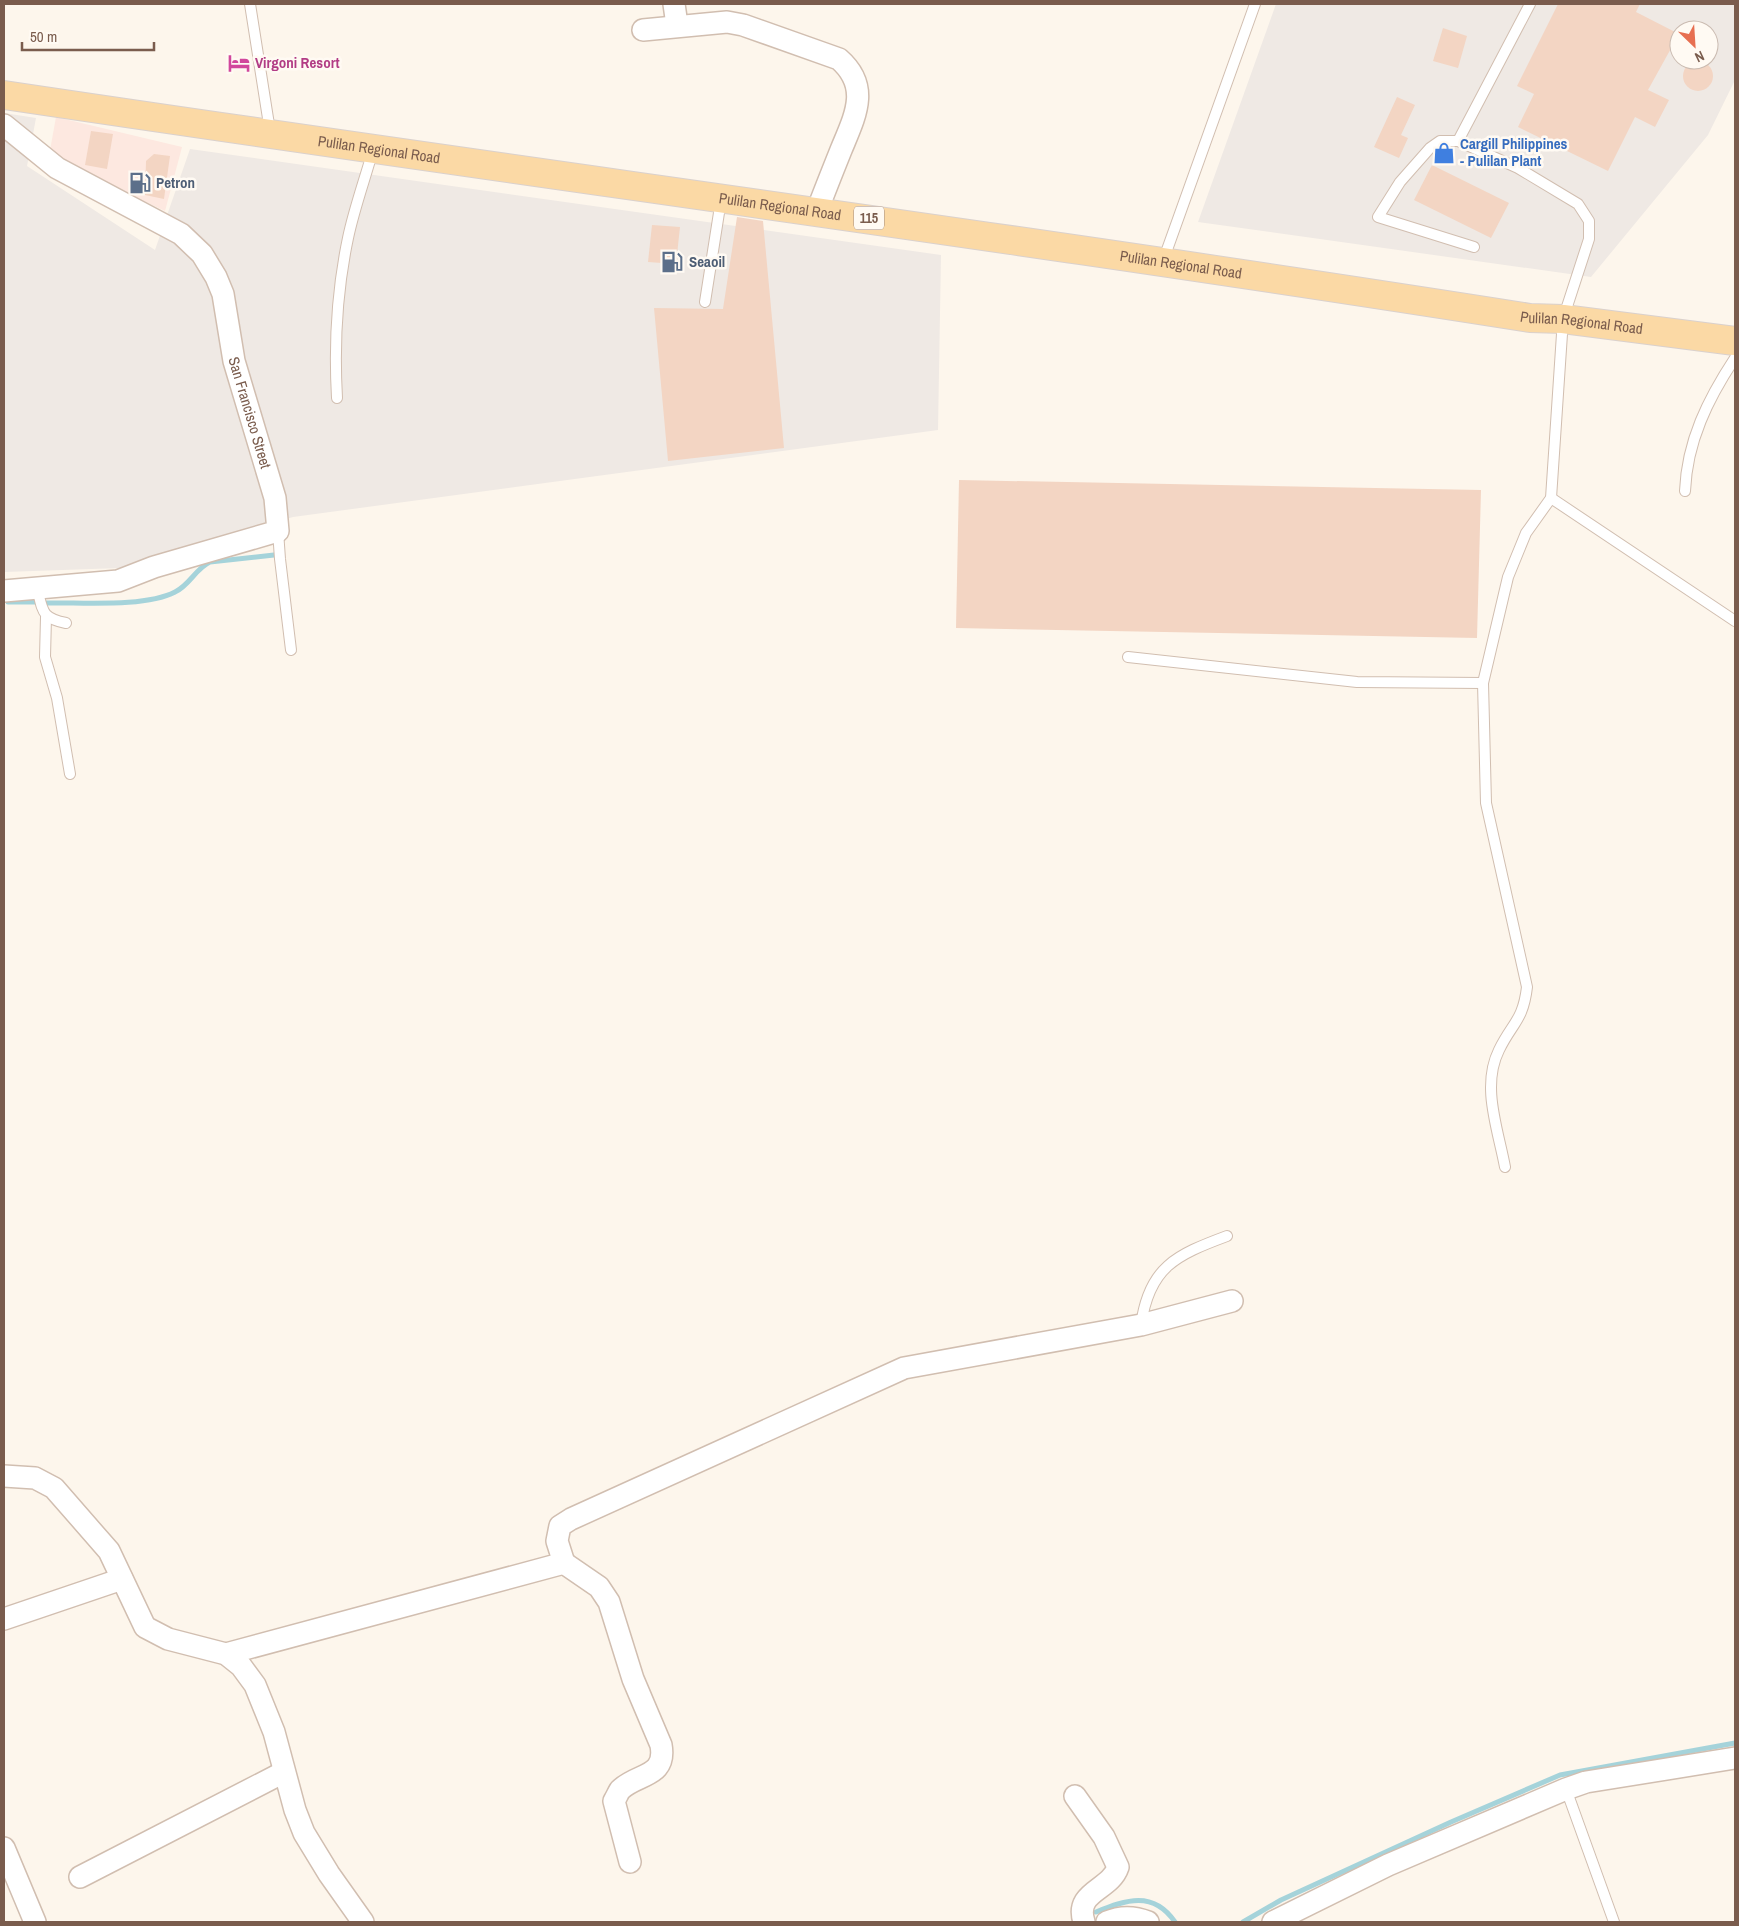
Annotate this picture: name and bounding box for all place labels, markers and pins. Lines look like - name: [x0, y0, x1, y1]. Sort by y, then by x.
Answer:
- hotel icon: Virgoni Resort: [226, 50, 252, 76]
- place label: Virgoni Resort: [255, 52, 340, 73]
- place label: Cargill Philippines - Pulilan Plant: [1460, 133, 1567, 171]
- shop icon: Cargill Philippines - Pulilan Plant: [1431, 140, 1457, 166]
- fuel station icon: Petron: [127, 170, 153, 196]
- place label: Petron: [156, 172, 195, 193]
- fuel station icon: Seaoil: [659, 249, 685, 275]
- place label: Seaoil: [689, 251, 725, 272]

